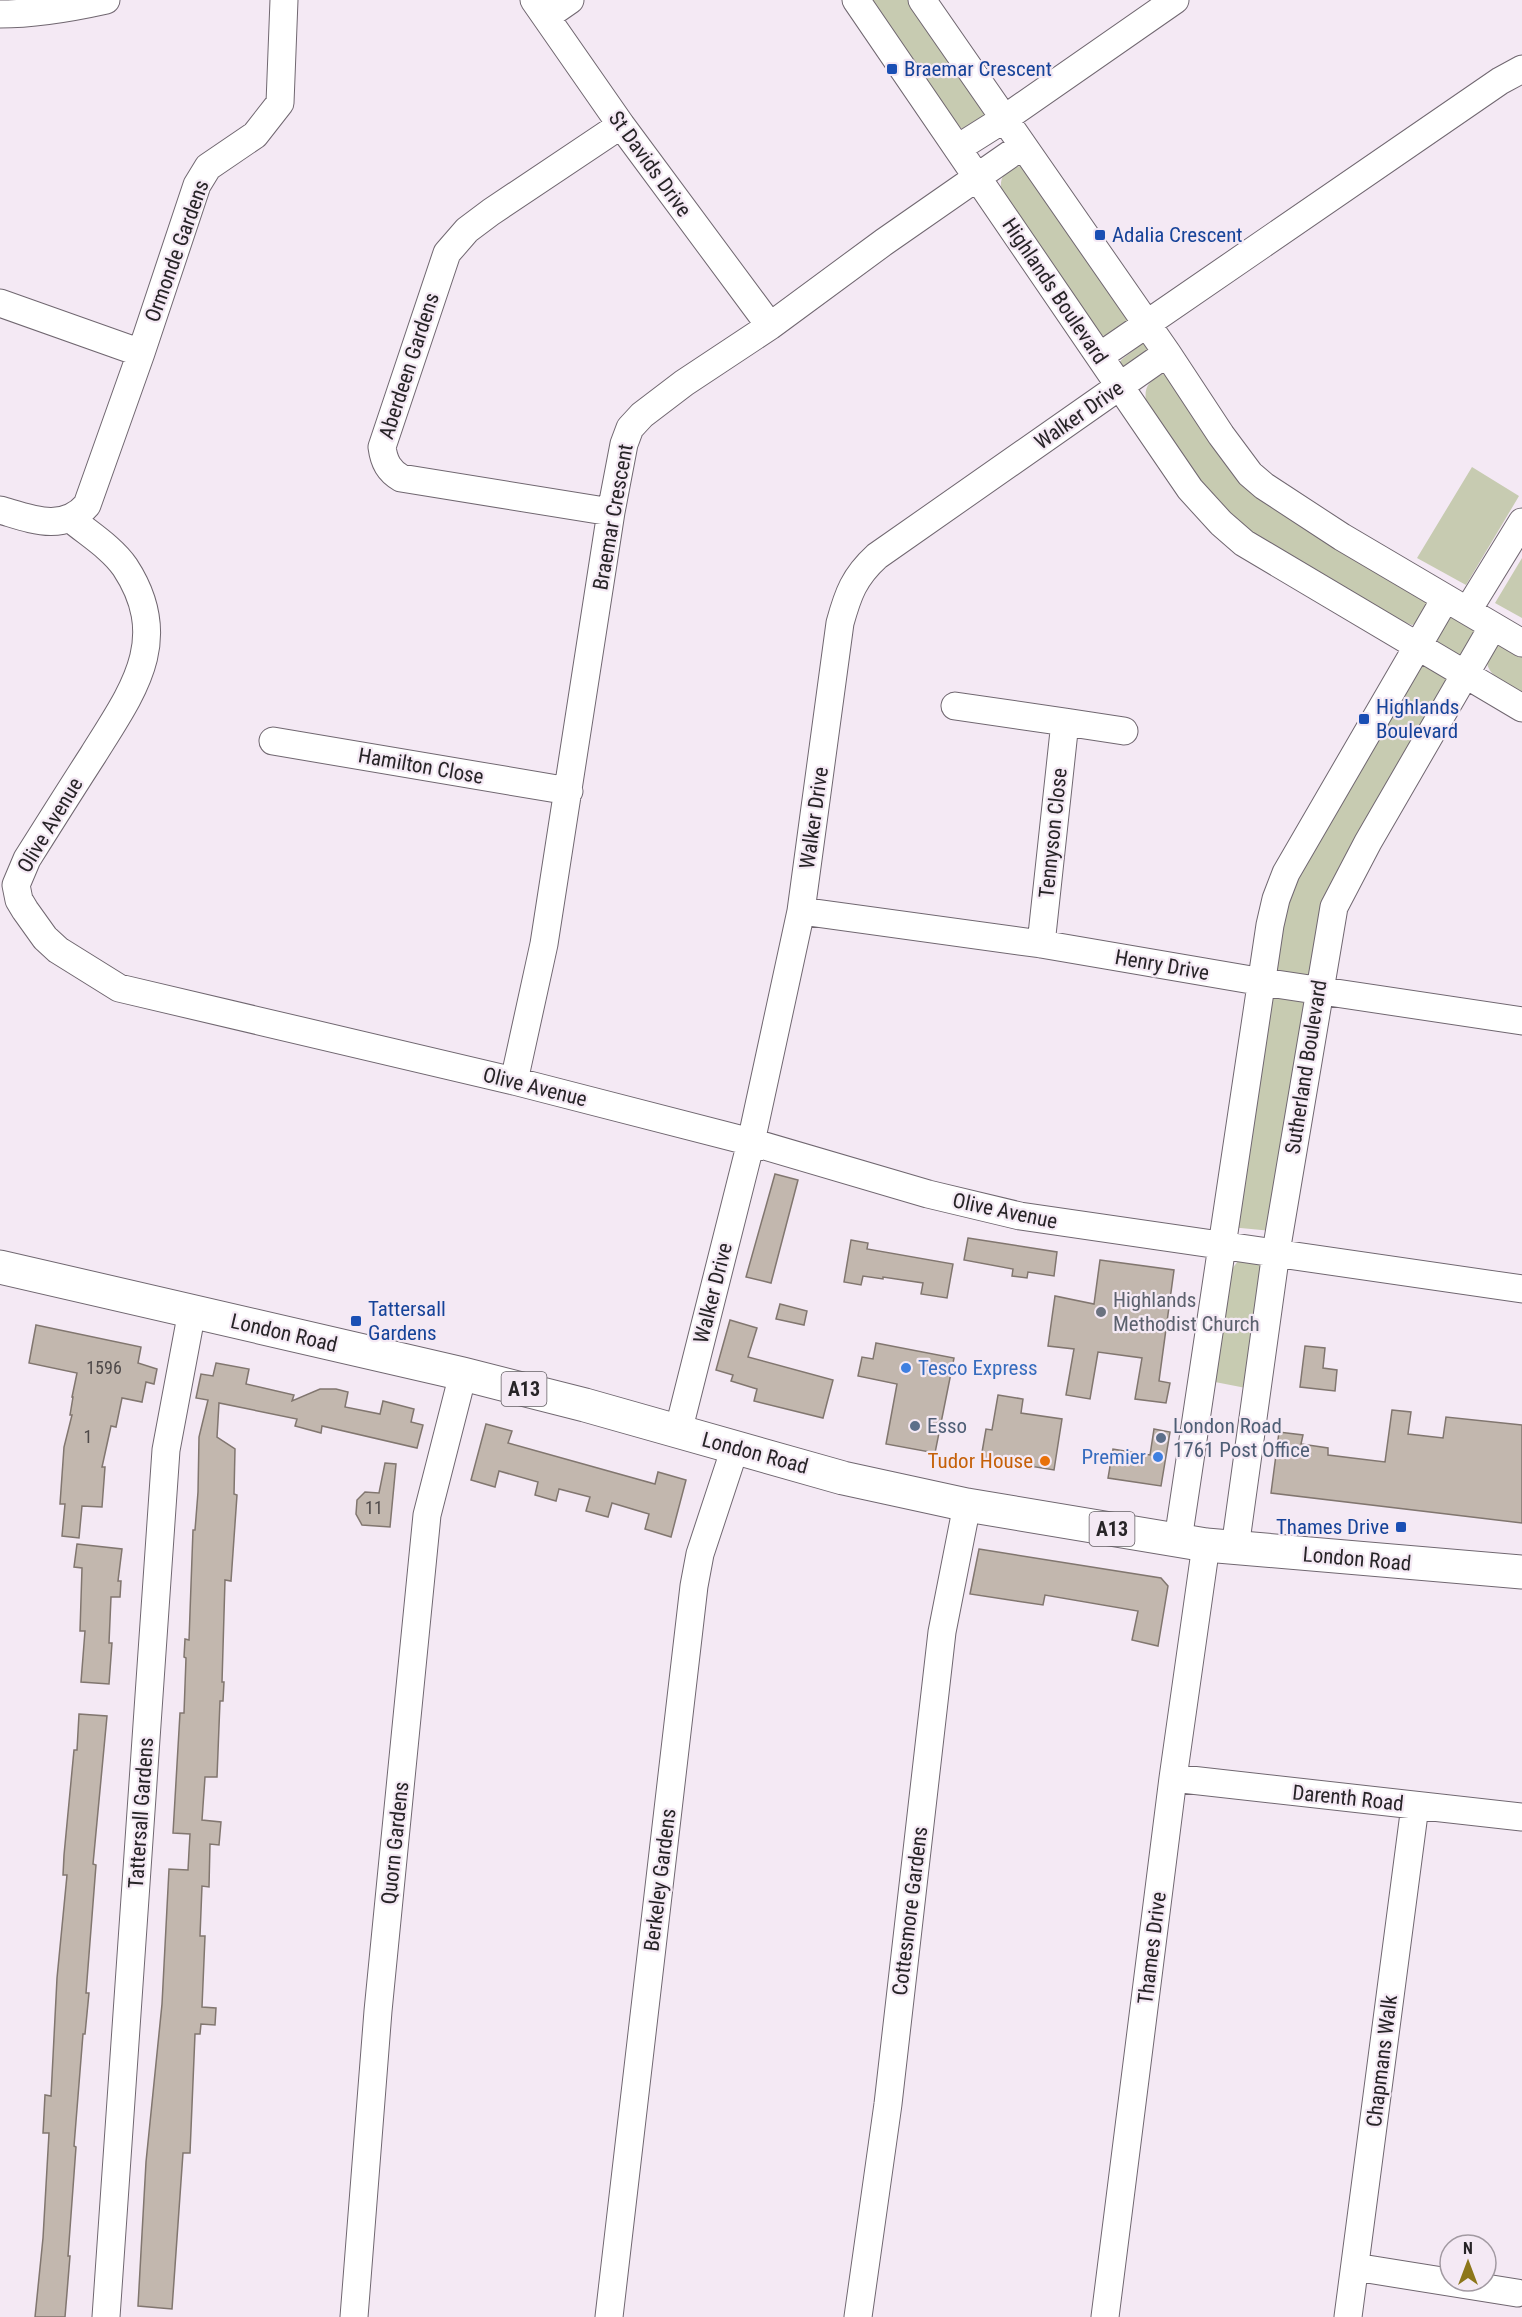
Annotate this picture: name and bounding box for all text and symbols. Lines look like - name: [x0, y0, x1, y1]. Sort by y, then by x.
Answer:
- place label: Braemar Crescent: [904, 57, 1052, 81]
- marker: Braemar Crescent: [885, 62, 899, 76]
- street label: St Davids Drive: [604, 107, 696, 221]
- street label: Ormonde Gardens: [140, 177, 214, 325]
- street label: Highlands Boulevard: [997, 214, 1113, 368]
- place label: Adalia Crescent: [1112, 223, 1243, 247]
- marker: Adalia Crescent: [1093, 228, 1107, 242]
- street label: Aberdeen Gardens: [374, 290, 444, 442]
- street label: Walker Drive: [1030, 376, 1128, 454]
- street label: Braemar Crescent: [588, 442, 638, 592]
- place label: Highlands Boulevard: [1376, 695, 1459, 743]
- marker: Highlands Boulevard: [1357, 712, 1371, 726]
- street label: Hamilton Close: [356, 743, 486, 789]
- street label: Walker Drive: [795, 765, 833, 871]
- street label: Tennyson Close: [1034, 767, 1072, 899]
- street label: Olive Avenue: [12, 773, 88, 877]
- street label: Henry Drive: [1113, 945, 1211, 985]
- street label: Sutherland Boulevard: [1280, 978, 1332, 1156]
- street label: Olive Avenue: [481, 1063, 590, 1112]
- street label: Olive Avenue: [951, 1188, 1060, 1234]
- street label: Walker Drive: [689, 1240, 737, 1346]
- place label: Highlands Methodist Church: [1113, 1288, 1260, 1336]
- place label: Tattersall Gardens: [368, 1297, 446, 1345]
- marker: Highlands Methodist Church: [1094, 1305, 1108, 1319]
- street label: London Road: [228, 1309, 340, 1357]
- marker: Tattersall Gardens: [349, 1314, 363, 1328]
- place label: Tesco Express: [918, 1356, 1038, 1380]
- house number: 1596: [86, 1357, 122, 1378]
- marker: Tesco Express: [899, 1361, 913, 1375]
- road number: A13: [502, 1372, 546, 1406]
- place label: Esso: [927, 1414, 967, 1438]
- place label: London Road 1761 Post Office: [1173, 1414, 1310, 1462]
- marker: Esso: [908, 1419, 922, 1433]
- house number: 1: [84, 1426, 92, 1447]
- street label: London Road: [699, 1427, 811, 1479]
- marker: London Road 1761 Post Office: [1154, 1431, 1168, 1445]
- place label: Premier: [1081, 1445, 1146, 1469]
- place label: Tudor House: [928, 1449, 1033, 1473]
- marker: Premier: [1151, 1450, 1165, 1464]
- marker: Tudor House: [1038, 1454, 1052, 1468]
- house number: 11: [365, 1497, 383, 1518]
- road number: A13: [1090, 1512, 1134, 1546]
- place label: Thames Drive: [1276, 1515, 1389, 1539]
- marker: Thames Drive: [1394, 1520, 1408, 1534]
- street label: London Road: [1302, 1542, 1412, 1576]
- street label: Tattersall Gardens: [124, 1737, 158, 1889]
- street label: Quorn Gardens: [377, 1780, 413, 1906]
- street label: Darenth Road: [1291, 1780, 1405, 1816]
- street label: Berkeley Gardens: [639, 1807, 681, 1953]
- street label: Cottesmore Gardens: [888, 1825, 932, 1997]
- street label: Thames Drive: [1133, 1890, 1171, 2006]
- street label: Chapmans Walk: [1362, 1993, 1402, 2128]
- north arrow: [1438, 2233, 1498, 2293]
- text: N: [1463, 2239, 1473, 2258]

